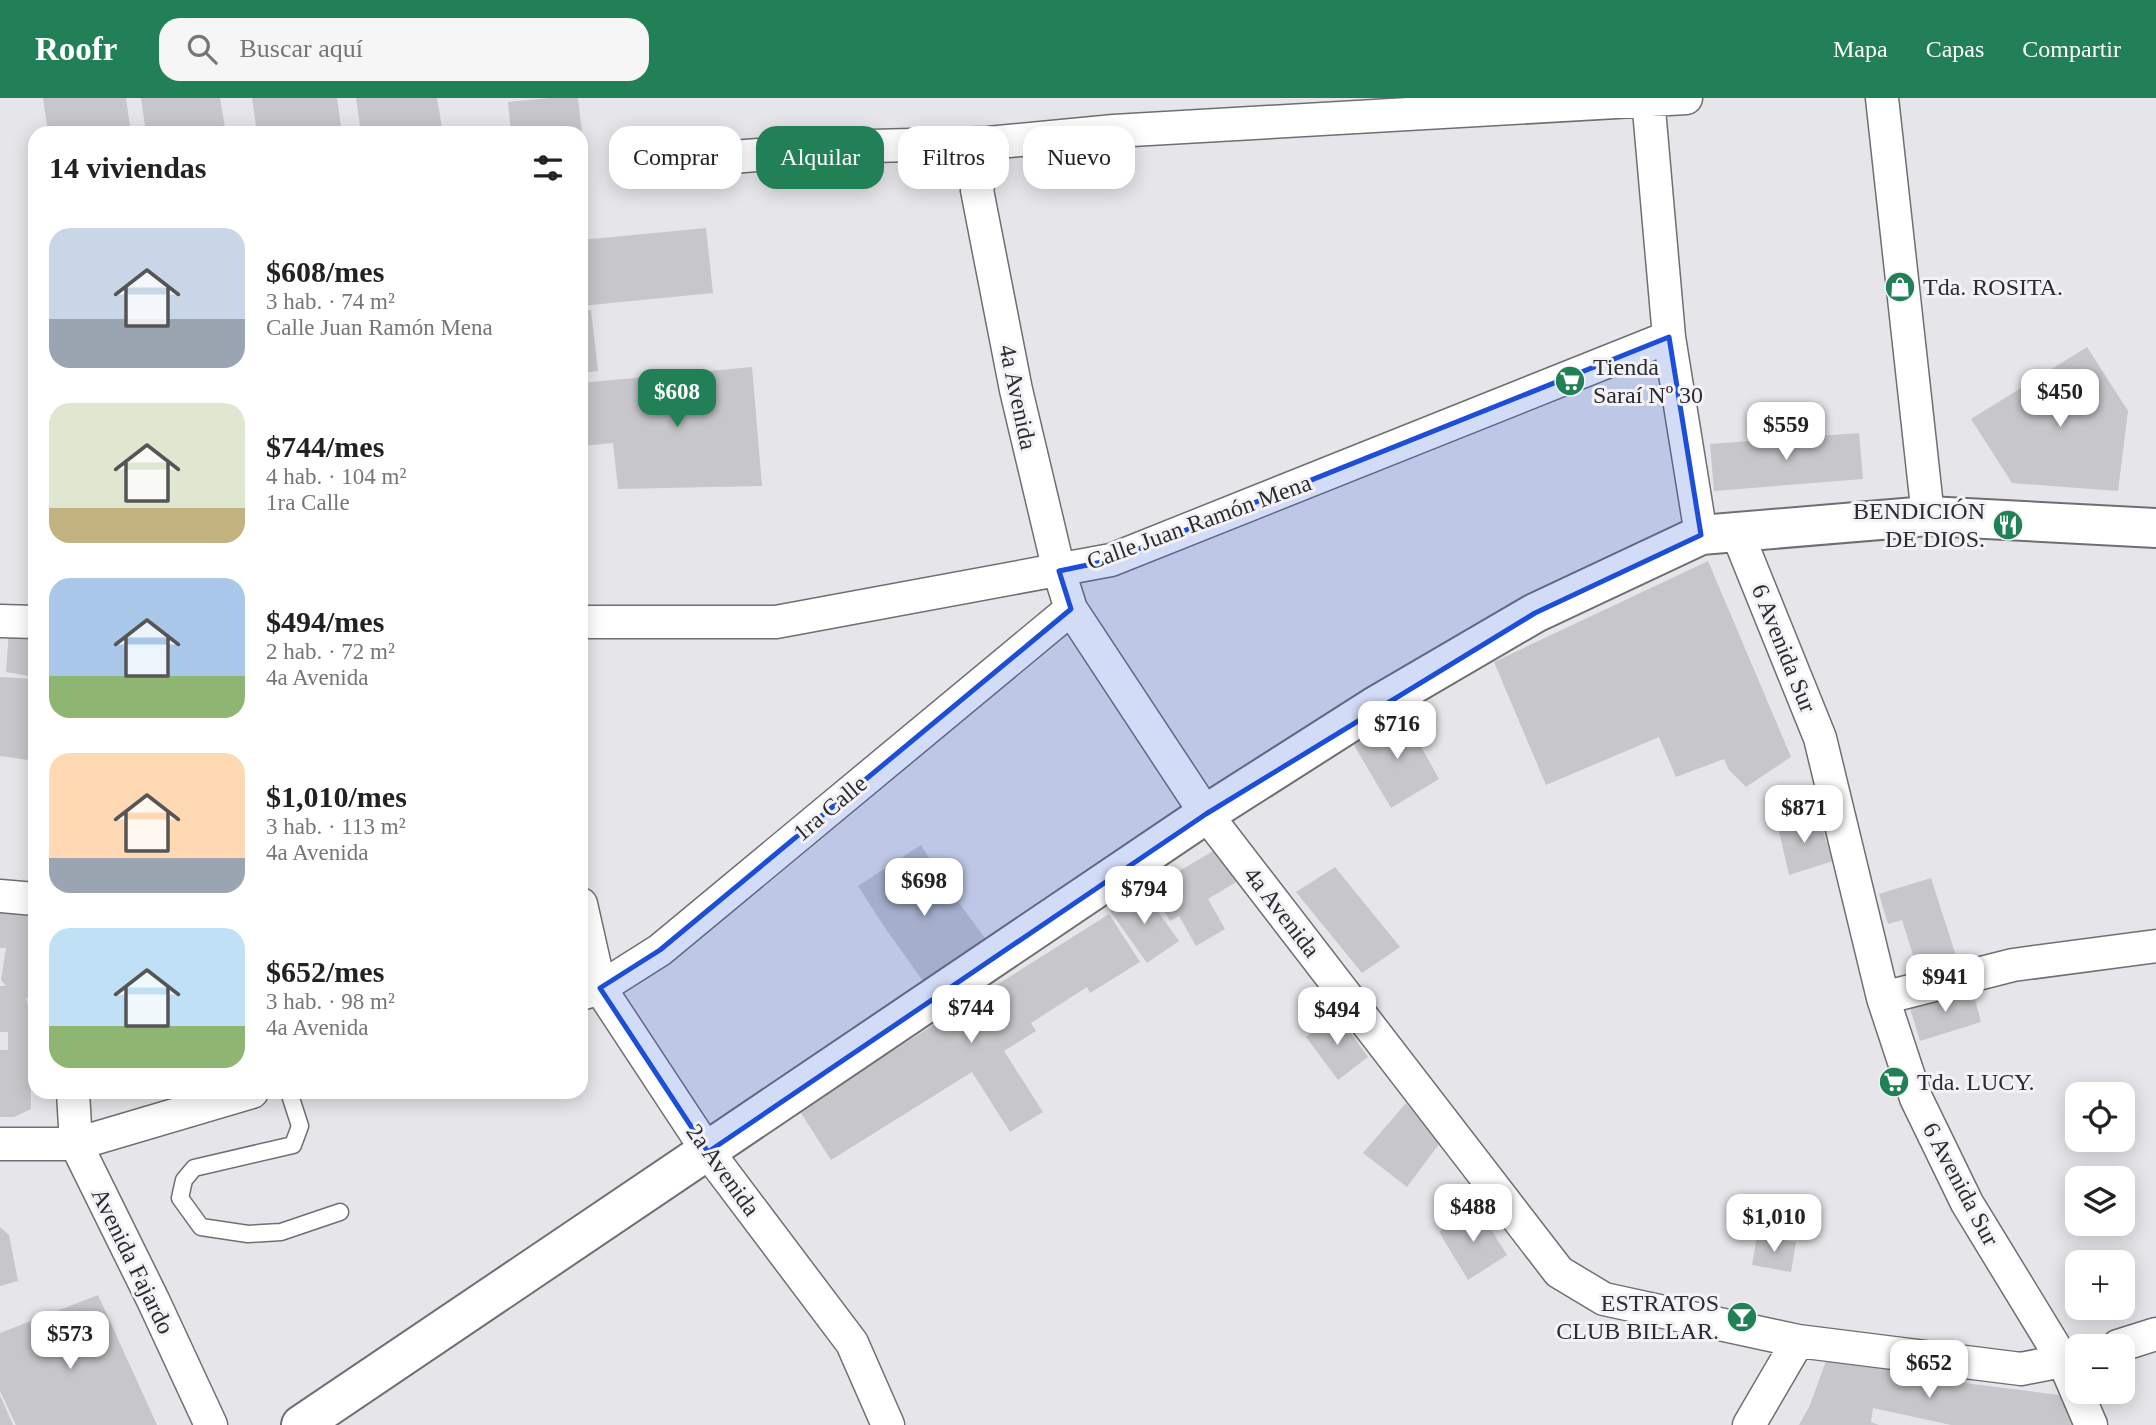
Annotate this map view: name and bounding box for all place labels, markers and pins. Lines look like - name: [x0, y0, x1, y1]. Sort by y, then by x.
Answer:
- shop icon: Tda. ROSITA.: [1883, 270, 1917, 304]
- place label: Tda. ROSITA.: [1923, 274, 2063, 300]
- place label: Tienda Saraí Nº 30: [1593, 354, 1703, 408]
- supermarket icon: Tienda Saraí Nº 30: [1553, 364, 1587, 398]
- pin: $608: [636, 370, 718, 429]
- pin: $450: [2019, 370, 2101, 429]
- pin: $559: [1745, 402, 1827, 462]
- place label: BENDICIÓN DE DIOS.: [1853, 498, 1985, 552]
- restaurant icon: BENDICIÓN DE DIOS.: [1991, 508, 2025, 542]
- pin: $716: [1356, 702, 1438, 761]
- pin: $871: [1763, 786, 1845, 845]
- pin: $698: [883, 858, 965, 918]
- pin: $794: [1103, 866, 1185, 926]
- pin: $941: [1904, 954, 1986, 1014]
- pin: $744: [930, 986, 1012, 1045]
- pin: $494: [1296, 988, 1378, 1047]
- supermarket icon: Tda. LUCY.: [1877, 1065, 1911, 1099]
- place label: Tda. LUCY.: [1917, 1069, 2035, 1095]
- pin: $488: [1432, 1184, 1514, 1244]
- pin: $1,010: [1717, 1194, 1831, 1254]
- place label: ESTRATOS CLUB BILLAR.: [1556, 1290, 1719, 1344]
- bar icon: ESTRATOS CLUB BILLAR.: [1725, 1300, 1759, 1334]
- pin: $573: [29, 1312, 111, 1371]
- pin: $652: [1888, 1340, 1970, 1400]

